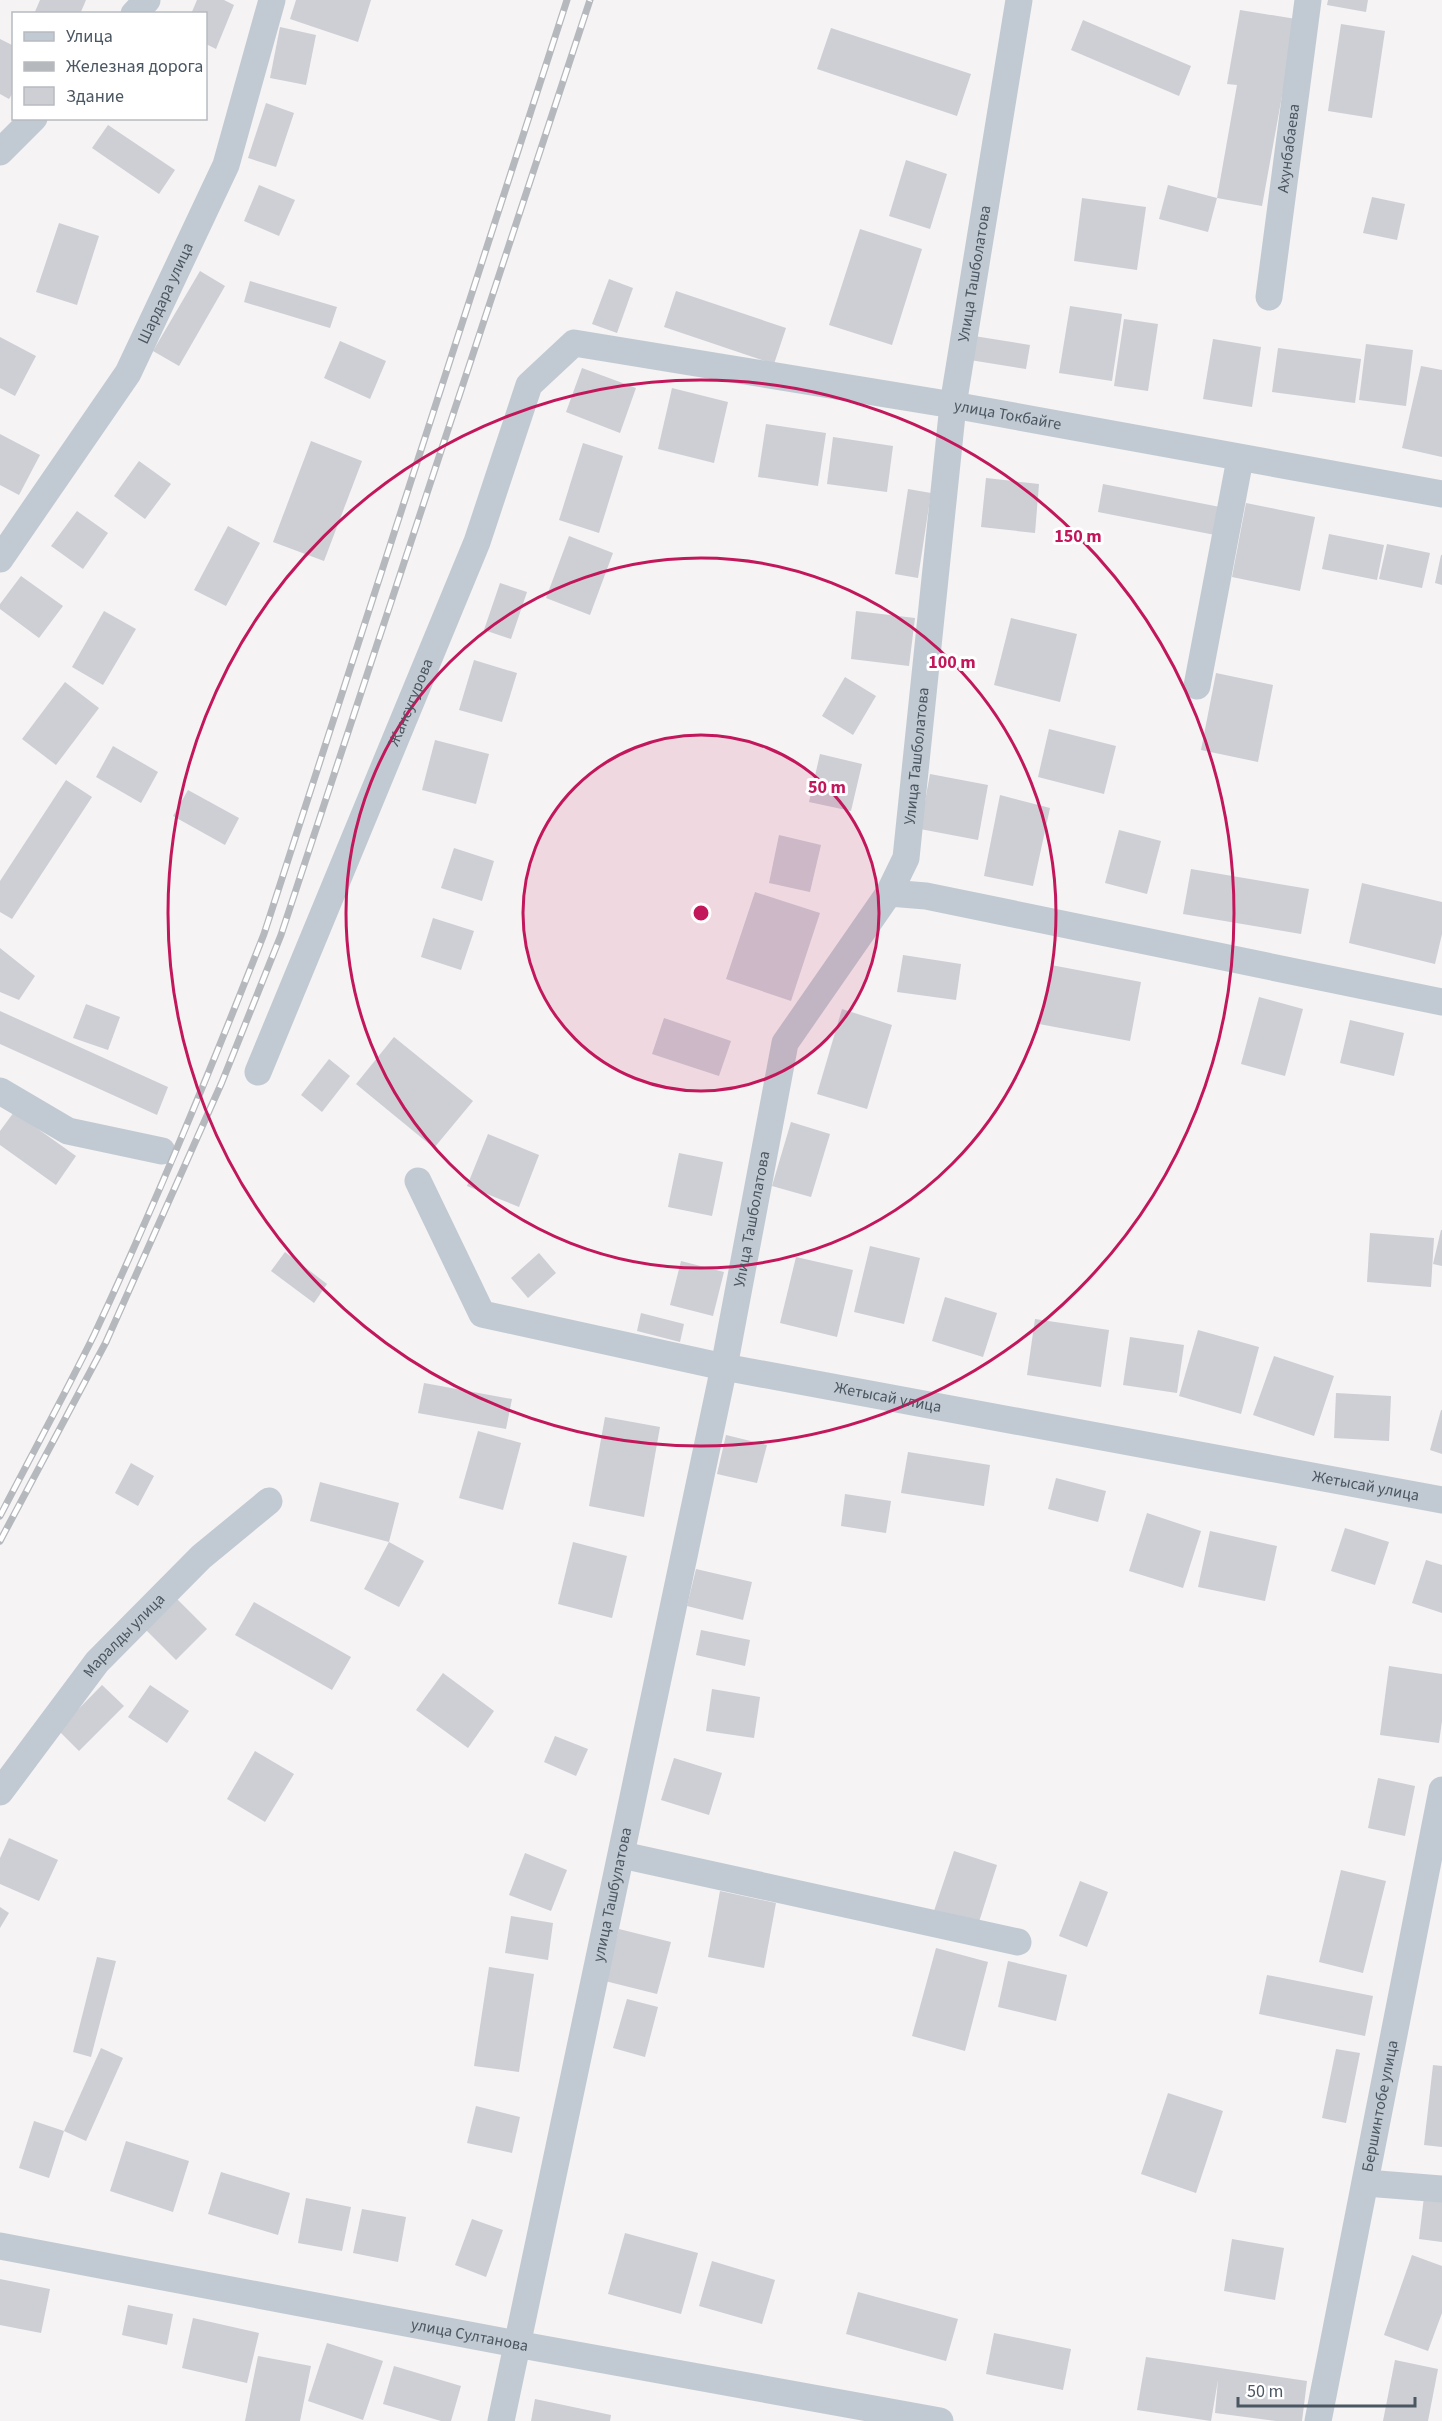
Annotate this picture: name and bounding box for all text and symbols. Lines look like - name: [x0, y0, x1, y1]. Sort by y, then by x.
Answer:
- legend: [12, 12, 207, 120]
- text: Улица: [66, 24, 113, 49]
- text: Железная дорога: [66, 54, 203, 79]
- text: Здание: [66, 84, 124, 109]
- street label: Ахунбабаева: [1272, 102, 1305, 194]
- street label: Улица Ташболатова: [952, 204, 996, 344]
- street label: Шардара улица: [132, 239, 199, 347]
- street label: улица Токбайге: [952, 394, 1063, 436]
- text: 150 m: [1054, 524, 1102, 549]
- text: 100 m: [928, 650, 976, 675]
- street label: Жансугурова: [383, 655, 439, 749]
- street label: Улица Ташболатова: [899, 686, 935, 826]
- text: 50 m: [808, 775, 846, 800]
- centre of rings: [691, 903, 711, 923]
- street label: Улица Ташболатова: [728, 1149, 775, 1289]
- street label: Жетысай улица: [832, 1377, 943, 1418]
- street label: Жетысай улица: [1310, 1465, 1421, 1507]
- street label: Маралды улица: [78, 1589, 170, 1682]
- street label: улица Ташбулатова: [587, 1825, 637, 1964]
- street label: Бершинтобе улица: [1356, 2038, 1404, 2174]
- street label: улица Султанова: [409, 2313, 530, 2357]
- scale bar: [1238, 2370, 1415, 2408]
- text: 50 m: [1247, 2379, 1283, 2404]

